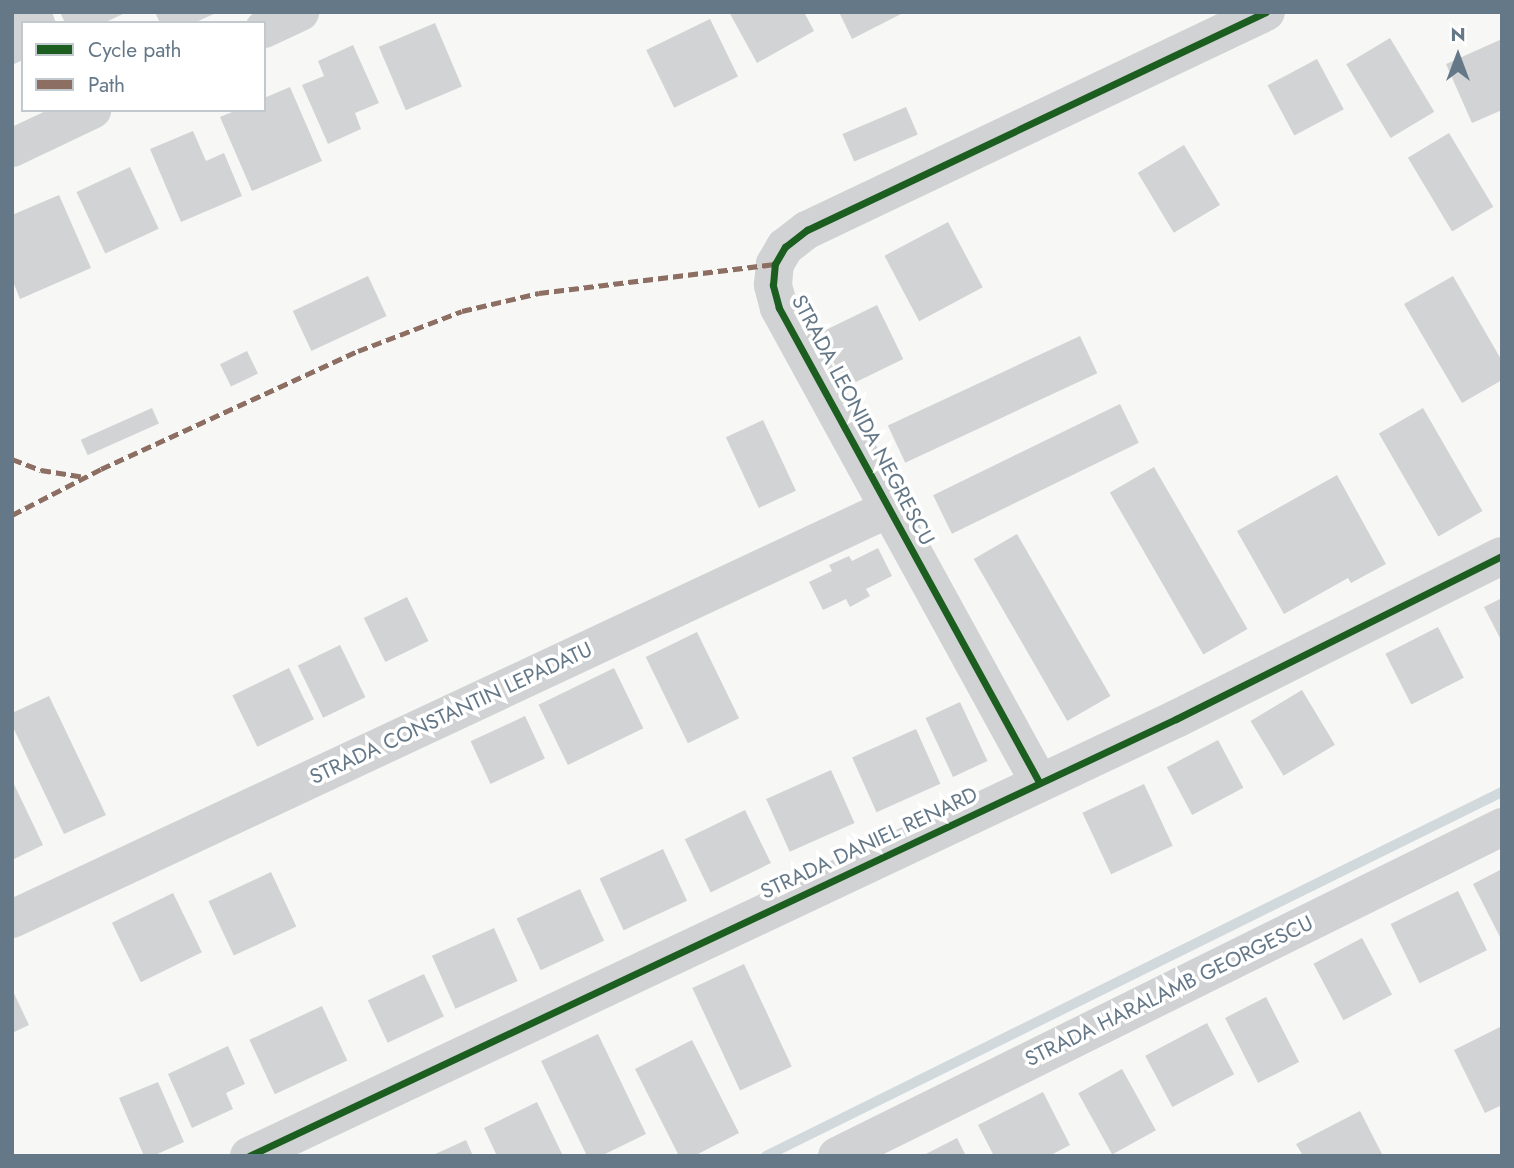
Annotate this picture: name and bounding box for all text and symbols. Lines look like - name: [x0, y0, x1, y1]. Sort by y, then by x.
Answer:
- legend: [21, 21, 266, 112]
- north arrow: [1423, 21, 1493, 91]
- text: N: [1450, 21, 1466, 48]
- text: Cycle path: [88, 35, 181, 65]
- text: Path: [88, 70, 125, 100]
- street label: STRADA LEONIDA NEGRESCU: [786, 290, 940, 550]
- street label: STRADA CONSTANTIN LEPADATU: [306, 636, 596, 790]
- street label: STRADA DANIEL RENARD: [757, 782, 981, 904]
- street label: STRADA HARALAMB GEORGESCU: [1021, 910, 1317, 1072]

